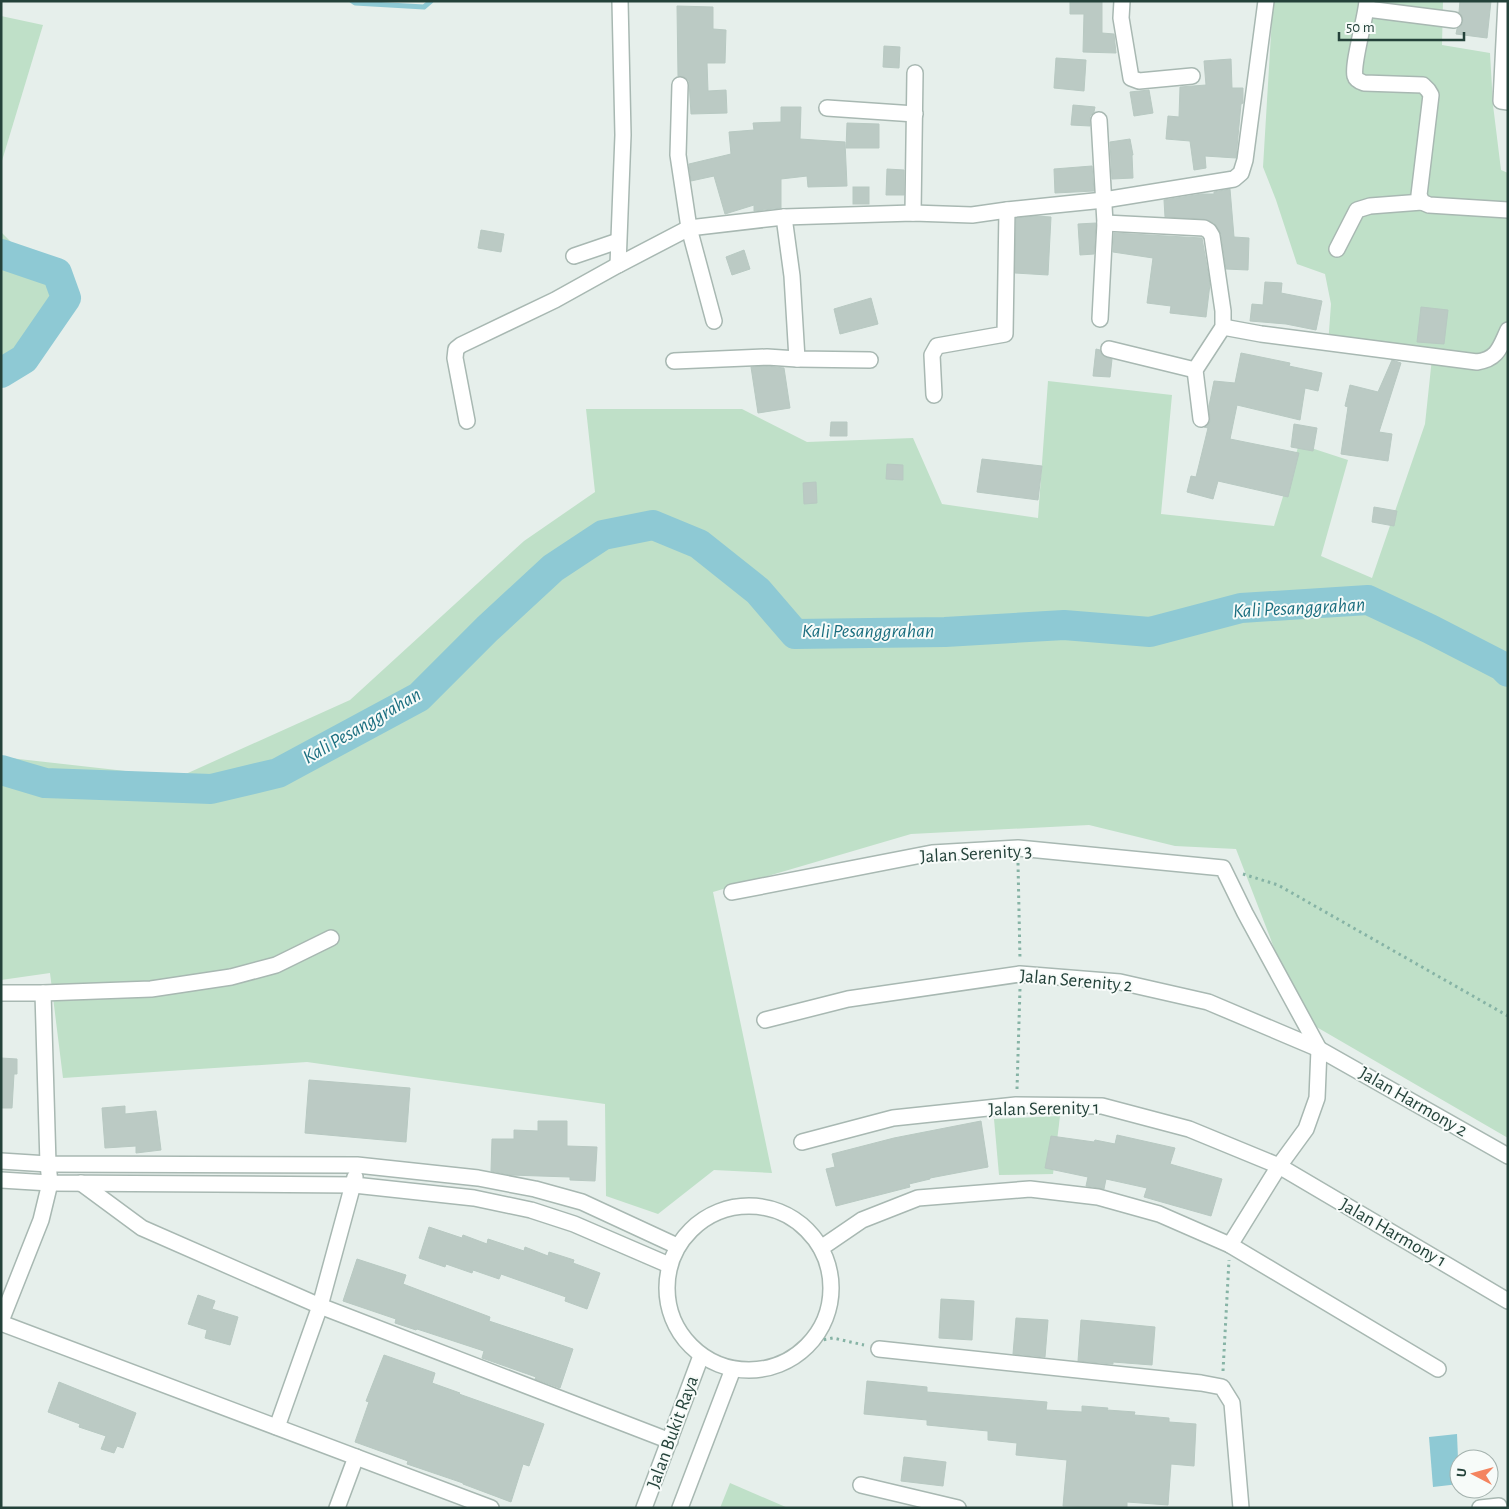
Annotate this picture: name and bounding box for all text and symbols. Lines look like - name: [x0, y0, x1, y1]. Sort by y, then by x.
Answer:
- scale bar: [1339, 10, 1464, 42]
- text: 50 m: [1346, 20, 1375, 35]
- water label: Kali Pesanggrahan: [1232, 595, 1366, 621]
- water label: Kali Pesanggrahan: [802, 621, 934, 641]
- water label: Kali Pesanggrahan: [300, 684, 424, 768]
- street label: Jalan Serenity 3: [919, 842, 1033, 866]
- street label: Jalan Serenity 2: [1019, 967, 1134, 995]
- street label: Jalan Harmony 2: [1356, 1063, 1471, 1141]
- street label: Jalan Serenity 1: [988, 1099, 1100, 1119]
- street label: Jalan Harmony 1: [1337, 1195, 1449, 1271]
- street label: Jalan Bukit Raya: [644, 1373, 702, 1491]
- north arrow: [1449, 1449, 1499, 1499]
- text: U: [1455, 1468, 1470, 1478]

